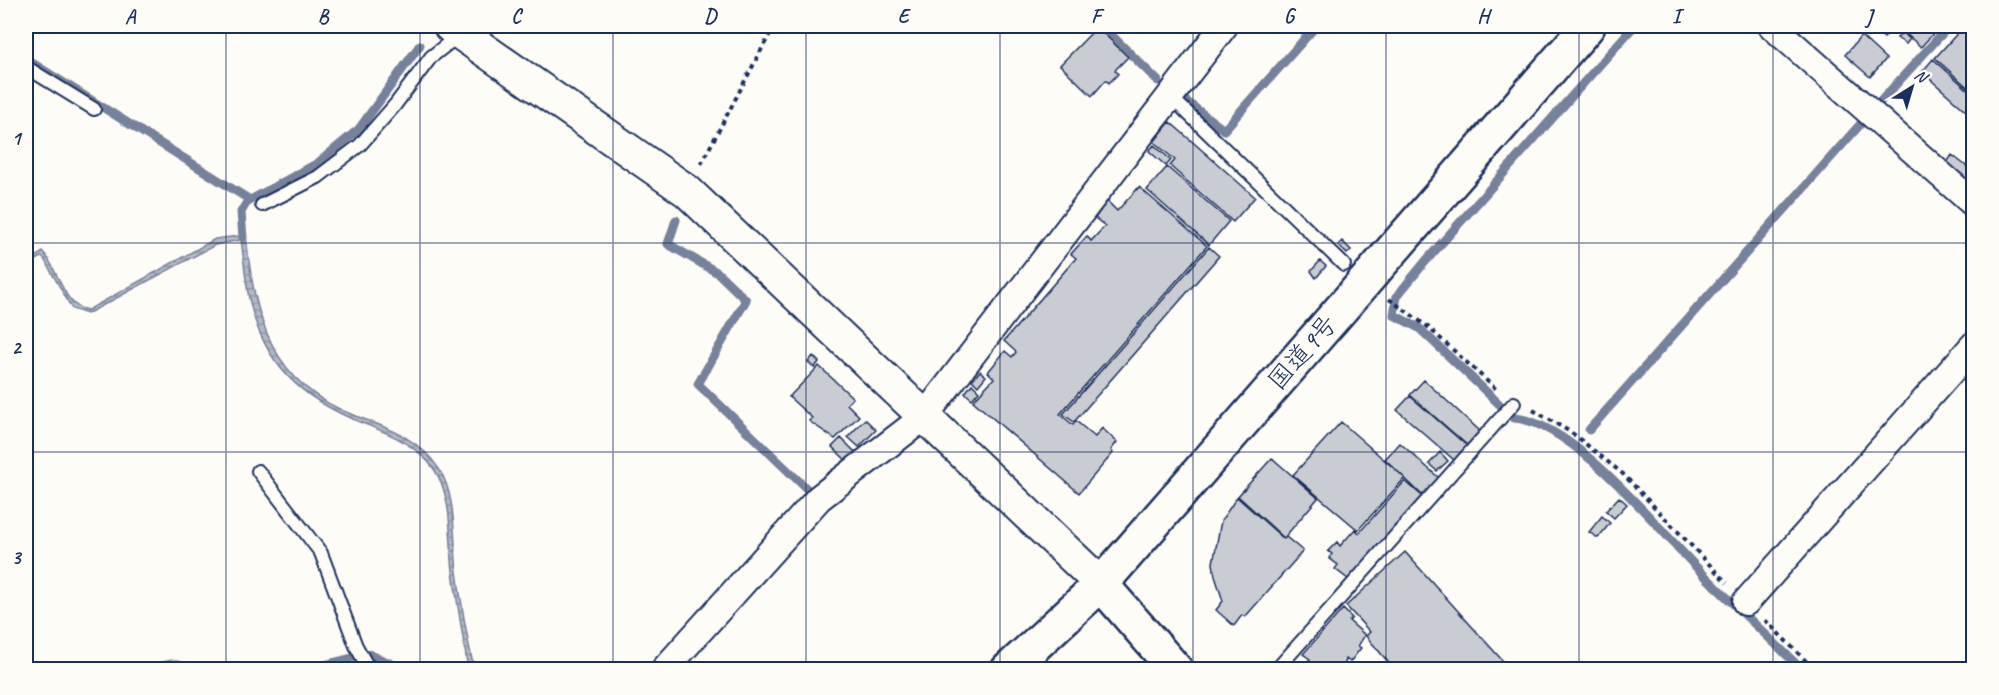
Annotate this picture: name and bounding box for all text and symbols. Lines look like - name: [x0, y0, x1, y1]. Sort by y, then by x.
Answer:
- text: A: [125, 4, 137, 29]
- text: B: [318, 4, 330, 29]
- text: C: [511, 4, 523, 29]
- text: D: [704, 4, 718, 29]
- text: E: [898, 4, 912, 29]
- text: F: [1091, 4, 1105, 29]
- text: G: [1284, 4, 1297, 29]
- text: H: [1477, 4, 1492, 29]
- text: I: [1672, 4, 1685, 29]
- text: J: [1864, 4, 1876, 29]
- north arrow: [1882, 57, 1942, 117]
- text: N: [1910, 65, 1933, 89]
- text: 1: [12, 126, 23, 151]
- street label: 国道9号: [1260, 308, 1344, 397]
- text: 2: [12, 335, 23, 360]
- text: 3: [12, 545, 23, 570]

